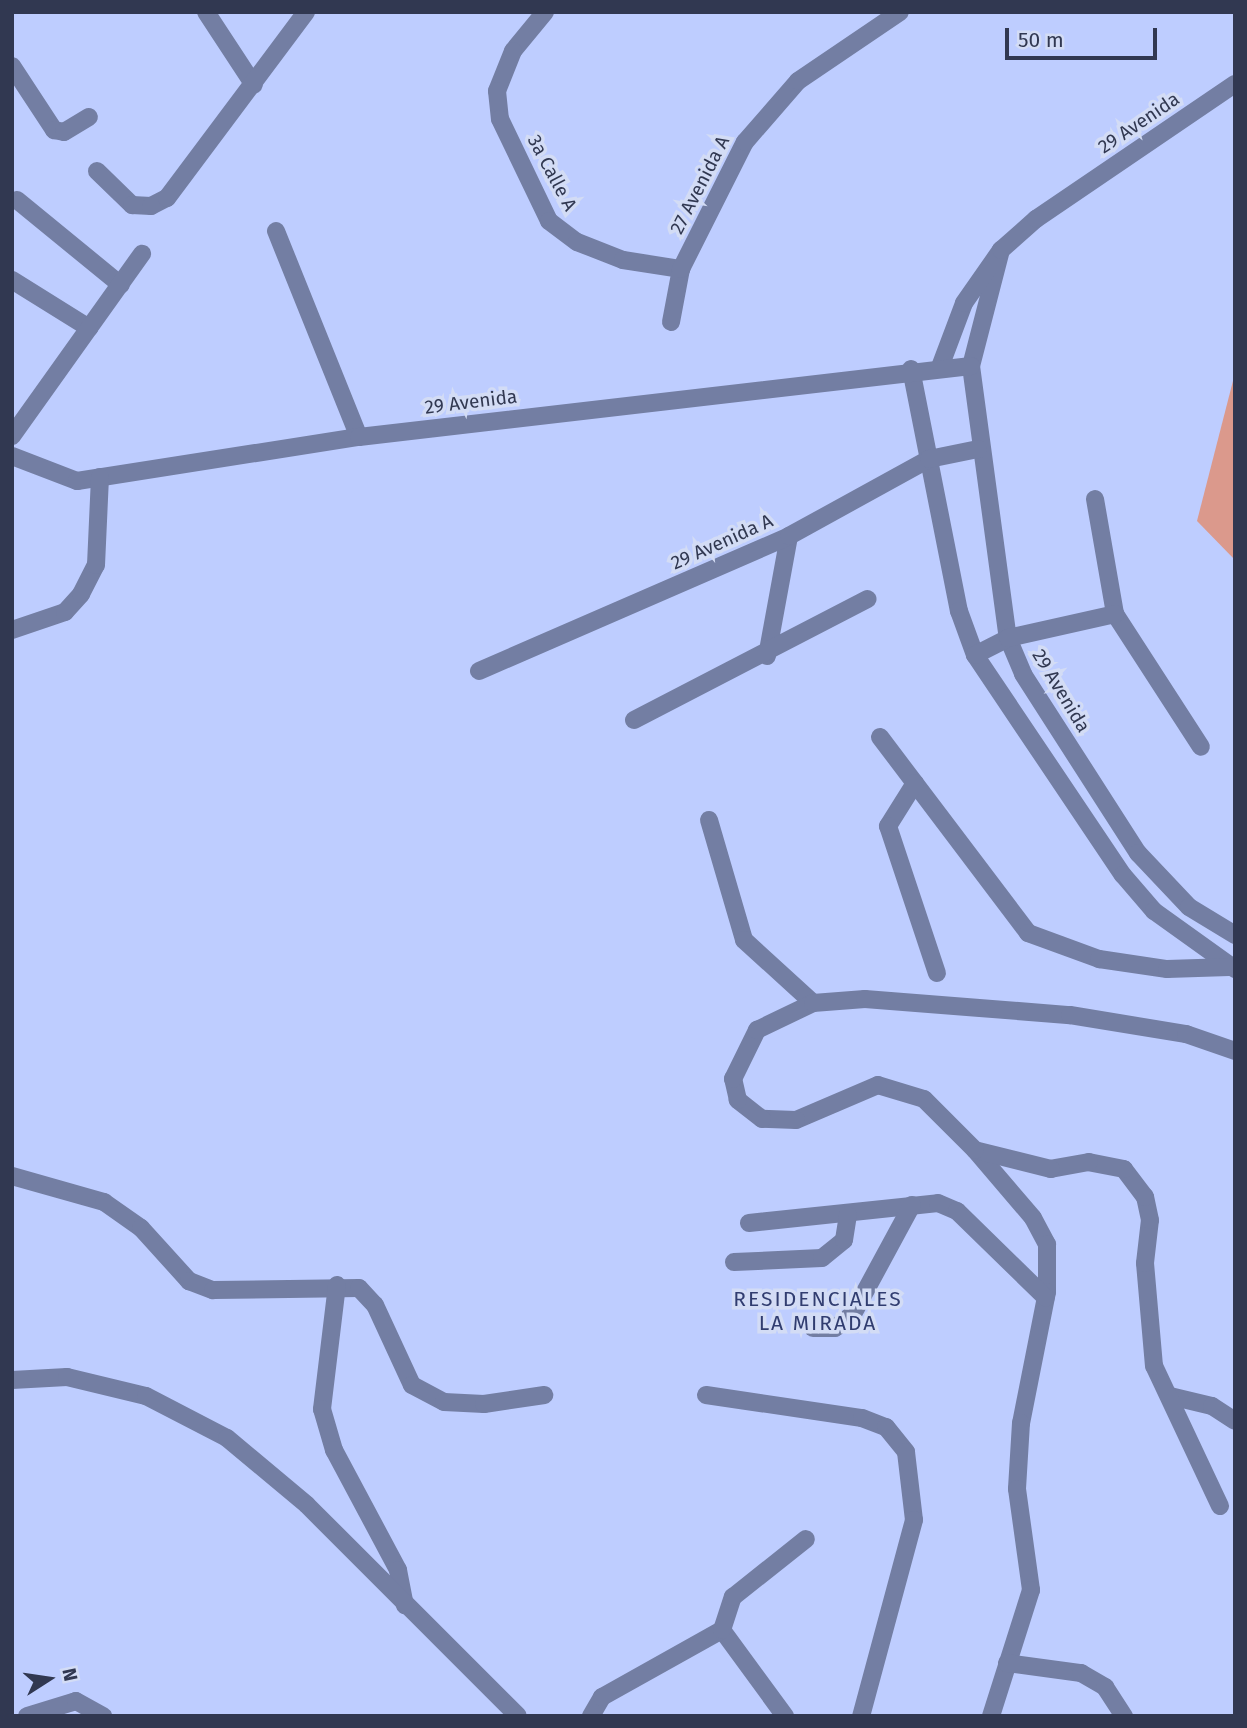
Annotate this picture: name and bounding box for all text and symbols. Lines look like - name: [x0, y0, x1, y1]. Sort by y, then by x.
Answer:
- scale bar: [1009, 14, 1161, 58]
- text: 50 m: [1018, 27, 1064, 53]
- street label: 29 Avenida: [1094, 88, 1184, 158]
- street label: 3a Calle A: [523, 131, 581, 215]
- street label: 27 Avenida A: [665, 132, 735, 238]
- street label: 29 Avenida: [423, 385, 519, 419]
- street label: 29 Avenida A: [668, 509, 776, 575]
- street label: 29 Avenida: [1027, 645, 1095, 737]
- district label: RESIDENCIALES LA MIRADA: [735, 1286, 901, 1336]
- north arrow: [14, 1644, 84, 1714]
- text: N: [57, 1666, 83, 1683]

